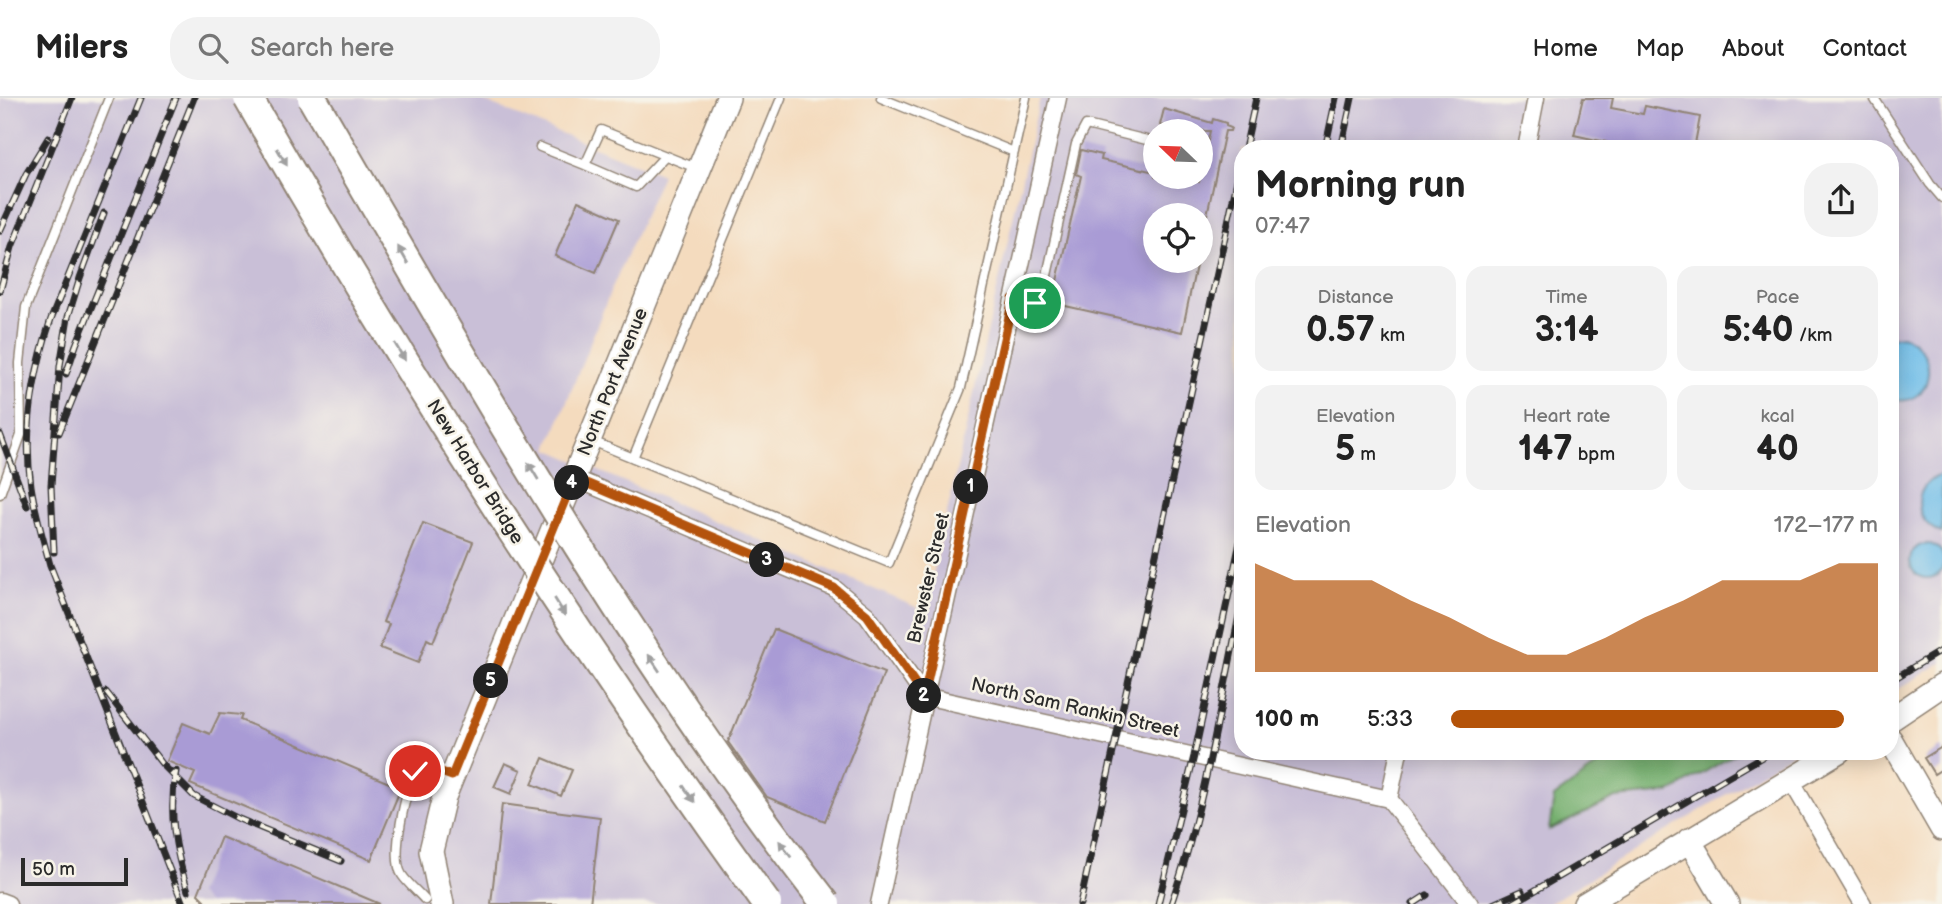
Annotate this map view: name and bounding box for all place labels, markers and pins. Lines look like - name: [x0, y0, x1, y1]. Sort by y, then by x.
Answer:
- pin: [1005, 273, 1065, 333]
- pin: 4: [554, 466, 590, 500]
- pin: 1: [954, 470, 988, 504]
- pin: 3: [750, 542, 784, 578]
- pin: 5: [474, 664, 508, 698]
- pin: 2: [906, 678, 942, 714]
- pin: [385, 741, 445, 801]

